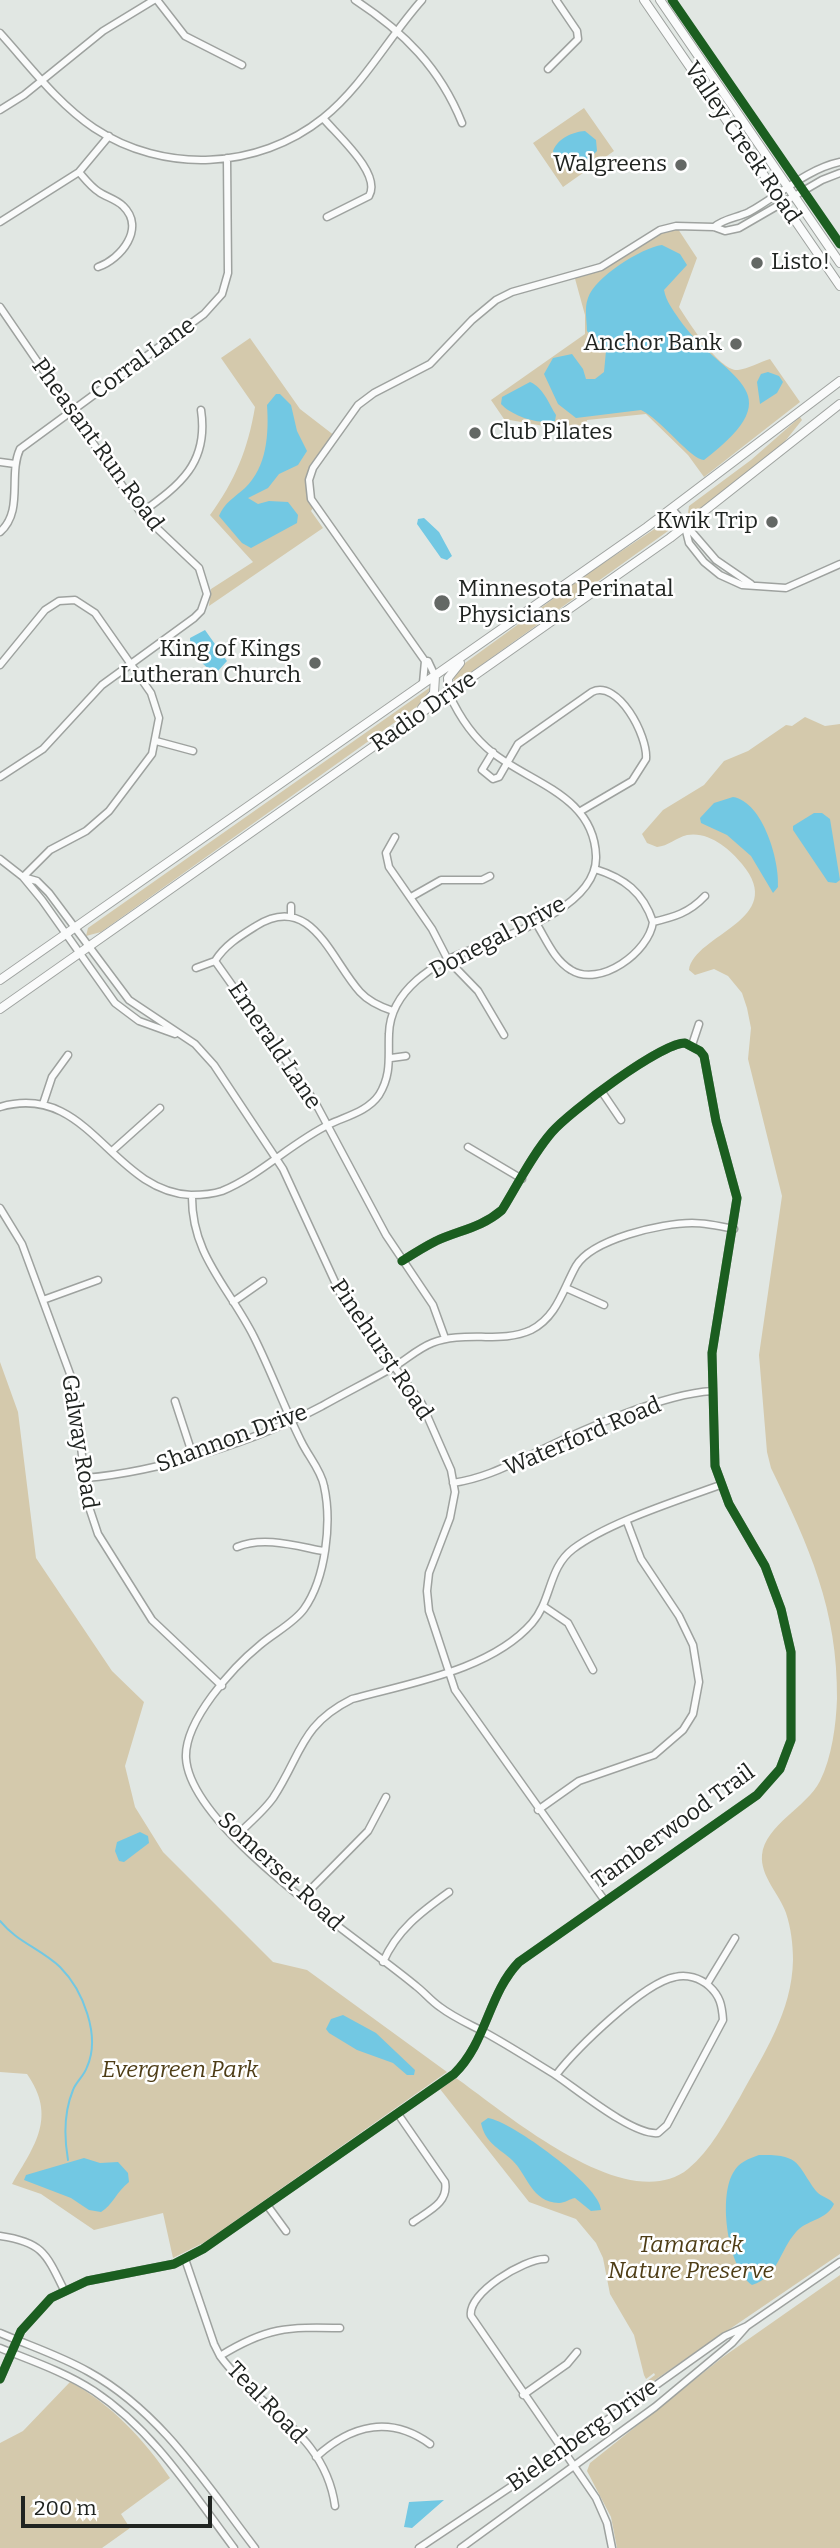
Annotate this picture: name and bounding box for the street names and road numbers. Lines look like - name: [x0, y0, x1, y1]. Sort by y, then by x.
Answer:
- street label: Valley Creek Road: [678, 57, 806, 229]
- street label: Corral Lane: [85, 312, 201, 406]
- street label: Pheasant Run Road: [25, 353, 169, 537]
- street label: Radio Drive: [366, 666, 482, 758]
- street label: Donegal Drive: [425, 891, 571, 985]
- street label: Emerald Lane: [221, 977, 327, 1115]
- street label: Pinehurst Road: [324, 1274, 438, 1426]
- street label: Galway Road: [55, 1373, 103, 1511]
- street label: Waterford Road: [500, 1392, 666, 1482]
- street label: Shannon Drive: [153, 1399, 311, 1479]
- street label: Tamberwood Trail: [587, 1759, 761, 1895]
- street label: Somerset Road: [211, 1807, 349, 1937]
- street label: Teal Road: [220, 2356, 312, 2450]
- street label: Bielenberg Drive: [502, 2374, 664, 2498]

